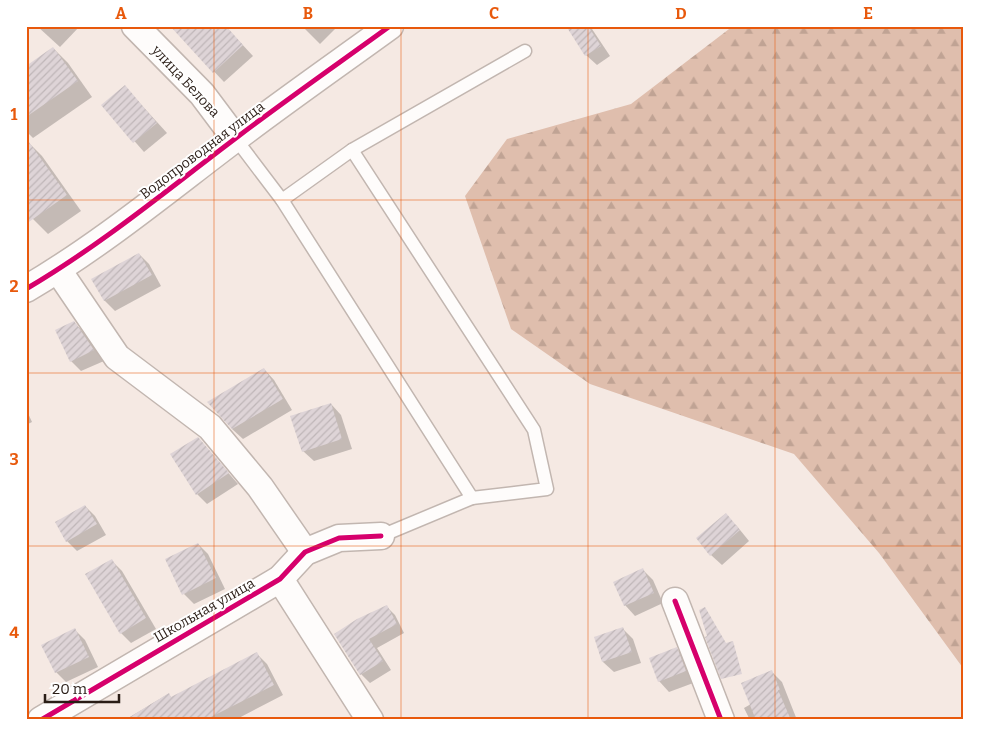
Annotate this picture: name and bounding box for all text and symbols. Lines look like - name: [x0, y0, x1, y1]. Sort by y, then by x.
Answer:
- text: A: [115, 4, 127, 23]
- text: B: [303, 4, 313, 23]
- text: C: [489, 4, 499, 23]
- text: D: [675, 4, 687, 23]
- text: E: [863, 4, 873, 23]
- street label: улица Белова: [147, 41, 223, 121]
- street label: Водопроводная улица: [137, 98, 268, 203]
- text: 1: [11, 105, 18, 124]
- text: 2: [9, 277, 19, 296]
- text: 3: [9, 450, 19, 469]
- street label: Школьная улица: [151, 574, 258, 646]
- text: 4: [9, 623, 19, 642]
- scale bar: [45, 671, 119, 703]
- text: 20 m: [52, 680, 88, 698]

